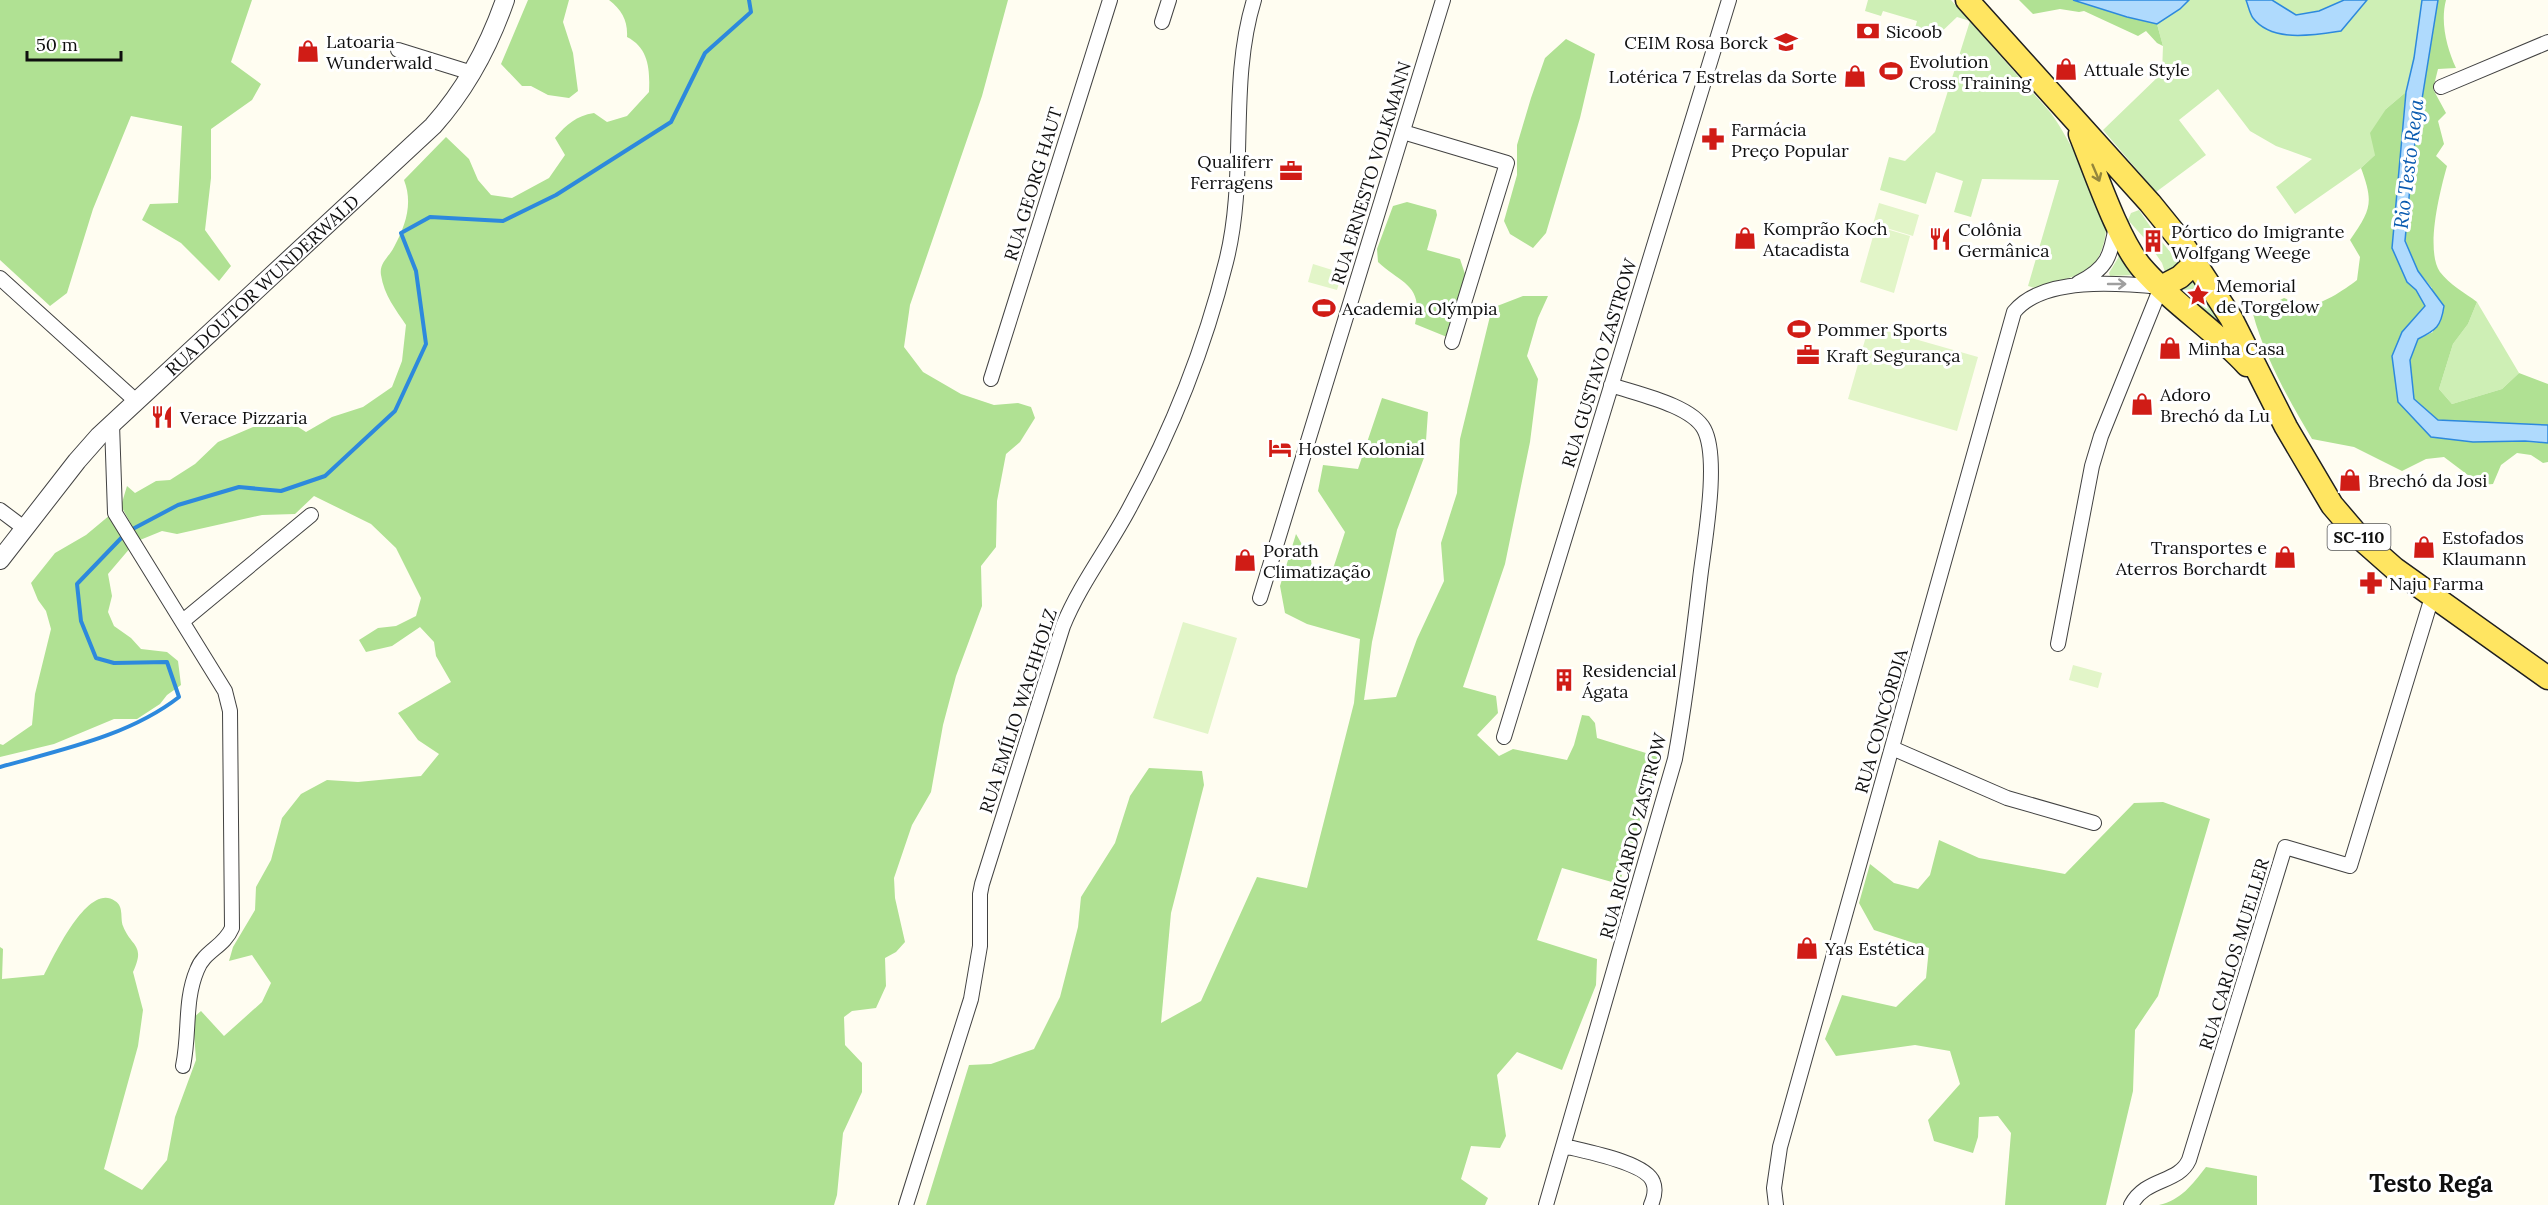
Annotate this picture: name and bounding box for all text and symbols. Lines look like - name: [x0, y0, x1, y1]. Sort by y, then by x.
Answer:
- bank icon: Sicoob: [1855, 18, 1881, 44]
- place label: Sicoob: [1886, 20, 1942, 43]
- scale bar: [27, 24, 122, 62]
- school or university icon: CEIM Rosa Borck: [1773, 29, 1799, 55]
- place label: Latoaria Wunderwald: [326, 30, 433, 74]
- place label: CEIM Rosa Borck: [1624, 31, 1768, 54]
- text: 50 m: [36, 33, 78, 56]
- shop icon: Latoaria Wunderwald: [295, 38, 321, 64]
- place label: Evolution Cross Training: [1909, 50, 2032, 94]
- shop icon: Attuale Style: [2053, 56, 2079, 82]
- sports icon: Evolution Cross Training: [1878, 58, 1904, 84]
- place label: Attuale Style: [2083, 58, 2190, 81]
- street label: RUA ERNESTO VOLKMANN: [1326, 59, 1416, 287]
- shop icon: Lotérica 7 Estrelas da Sorte: [1842, 63, 1868, 89]
- place label: Lotérica 7 Estrelas da Sorte: [1609, 65, 1837, 88]
- water label: Rio Testo Rega: [2388, 98, 2428, 230]
- street label: RUA GEORG HAUT: [999, 104, 1067, 263]
- place label: Farmácia Preço Popular: [1731, 118, 1849, 162]
- pharmacy icon: Farmácia Preço Popular: [1700, 126, 1726, 152]
- place label: Qualiferr Ferragens: [1190, 150, 1273, 194]
- office icon: Qualiferr Ferragens: [1278, 158, 1304, 184]
- one-way arrow: [2091, 163, 2102, 182]
- street label: RUA DOUTOR WUNDERWALD: [160, 189, 364, 380]
- place label: Komprão Koch Atacadista: [1762, 217, 1888, 261]
- place label: Colônia Germânica: [1958, 218, 2049, 262]
- place label: Pórtico do Imigrante Wolfgang Weege: [2171, 220, 2345, 264]
- shop icon: Komprão Koch Atacadista: [1732, 225, 1758, 251]
- restaurant icon: Colônia Germânica: [1927, 226, 1953, 252]
- building icon: Pórtico do Imigrante Wolfgang Weege: [2140, 228, 2166, 254]
- street label: RUA GUSTAVO ZASTROW: [1556, 255, 1642, 470]
- place label: Memorial de Torgelow: [2216, 274, 2320, 318]
- one-way arrow: [2107, 278, 2127, 290]
- place icon: Memorial de Torgelow: [2185, 282, 2211, 308]
- sports icon: Academia Olýmpia: [1311, 295, 1337, 321]
- place label: Academia Olýmpia: [1341, 297, 1498, 320]
- sports icon: Pommer Sports: [1786, 316, 1812, 342]
- place label: Pommer Sports: [1817, 318, 1947, 341]
- shop icon: Minha Casa: [2157, 335, 2183, 361]
- place label: Minha Casa: [2188, 337, 2285, 360]
- office icon: Kraft Segurança: [1795, 342, 1821, 368]
- place label: Kraft Segurança: [1826, 344, 1961, 367]
- place label: Adoro Brechó da Lu: [2159, 383, 2270, 427]
- shop icon: Adoro Brechó da Lu: [2129, 391, 2155, 417]
- restaurant icon: Verace Pizzaria: [149, 404, 175, 430]
- place label: Verace Pizzaria: [179, 406, 307, 429]
- hotel icon: Hostel Kolonial: [1267, 435, 1293, 461]
- place label: Hostel Kolonial: [1298, 437, 1425, 460]
- shop icon: Brechó da Josi: [2337, 467, 2363, 493]
- place label: Brechó da Josi: [2368, 469, 2487, 492]
- road number: SC-110: [2328, 524, 2390, 550]
- place label: Estofados Klaumann: [2442, 526, 2526, 570]
- shop icon: Estofados Klaumann: [2411, 534, 2437, 560]
- place label: Transportes e Aterros Borchardt: [2115, 536, 2267, 580]
- place label: Porath Climatização: [1263, 539, 1371, 583]
- shop icon: Transportes e Aterros Borchardt: [2272, 544, 2298, 570]
- shop icon: Porath Climatização: [1232, 547, 1258, 573]
- pharmacy icon: Naju Farma: [2358, 570, 2384, 596]
- place label: Naju Farma: [2389, 572, 2484, 595]
- street label: RUA EMÍLIO WACHHOLZ: [974, 606, 1062, 816]
- street label: RUA CONCÓRDIA: [1849, 645, 1913, 796]
- place label: Residencial Ágata: [1581, 659, 1677, 703]
- building icon: Residencial Ágata: [1551, 667, 1577, 693]
- street label: RUA RICARDO ZASTROW: [1594, 730, 1672, 941]
- street label: RUA CARLOS MUELLER: [2194, 855, 2274, 1053]
- shop icon: Yas Estética: [1794, 935, 1820, 961]
- place label: Yas Estética: [1824, 937, 1925, 960]
- district label: Testo Rega: [2369, 1168, 2493, 1199]

